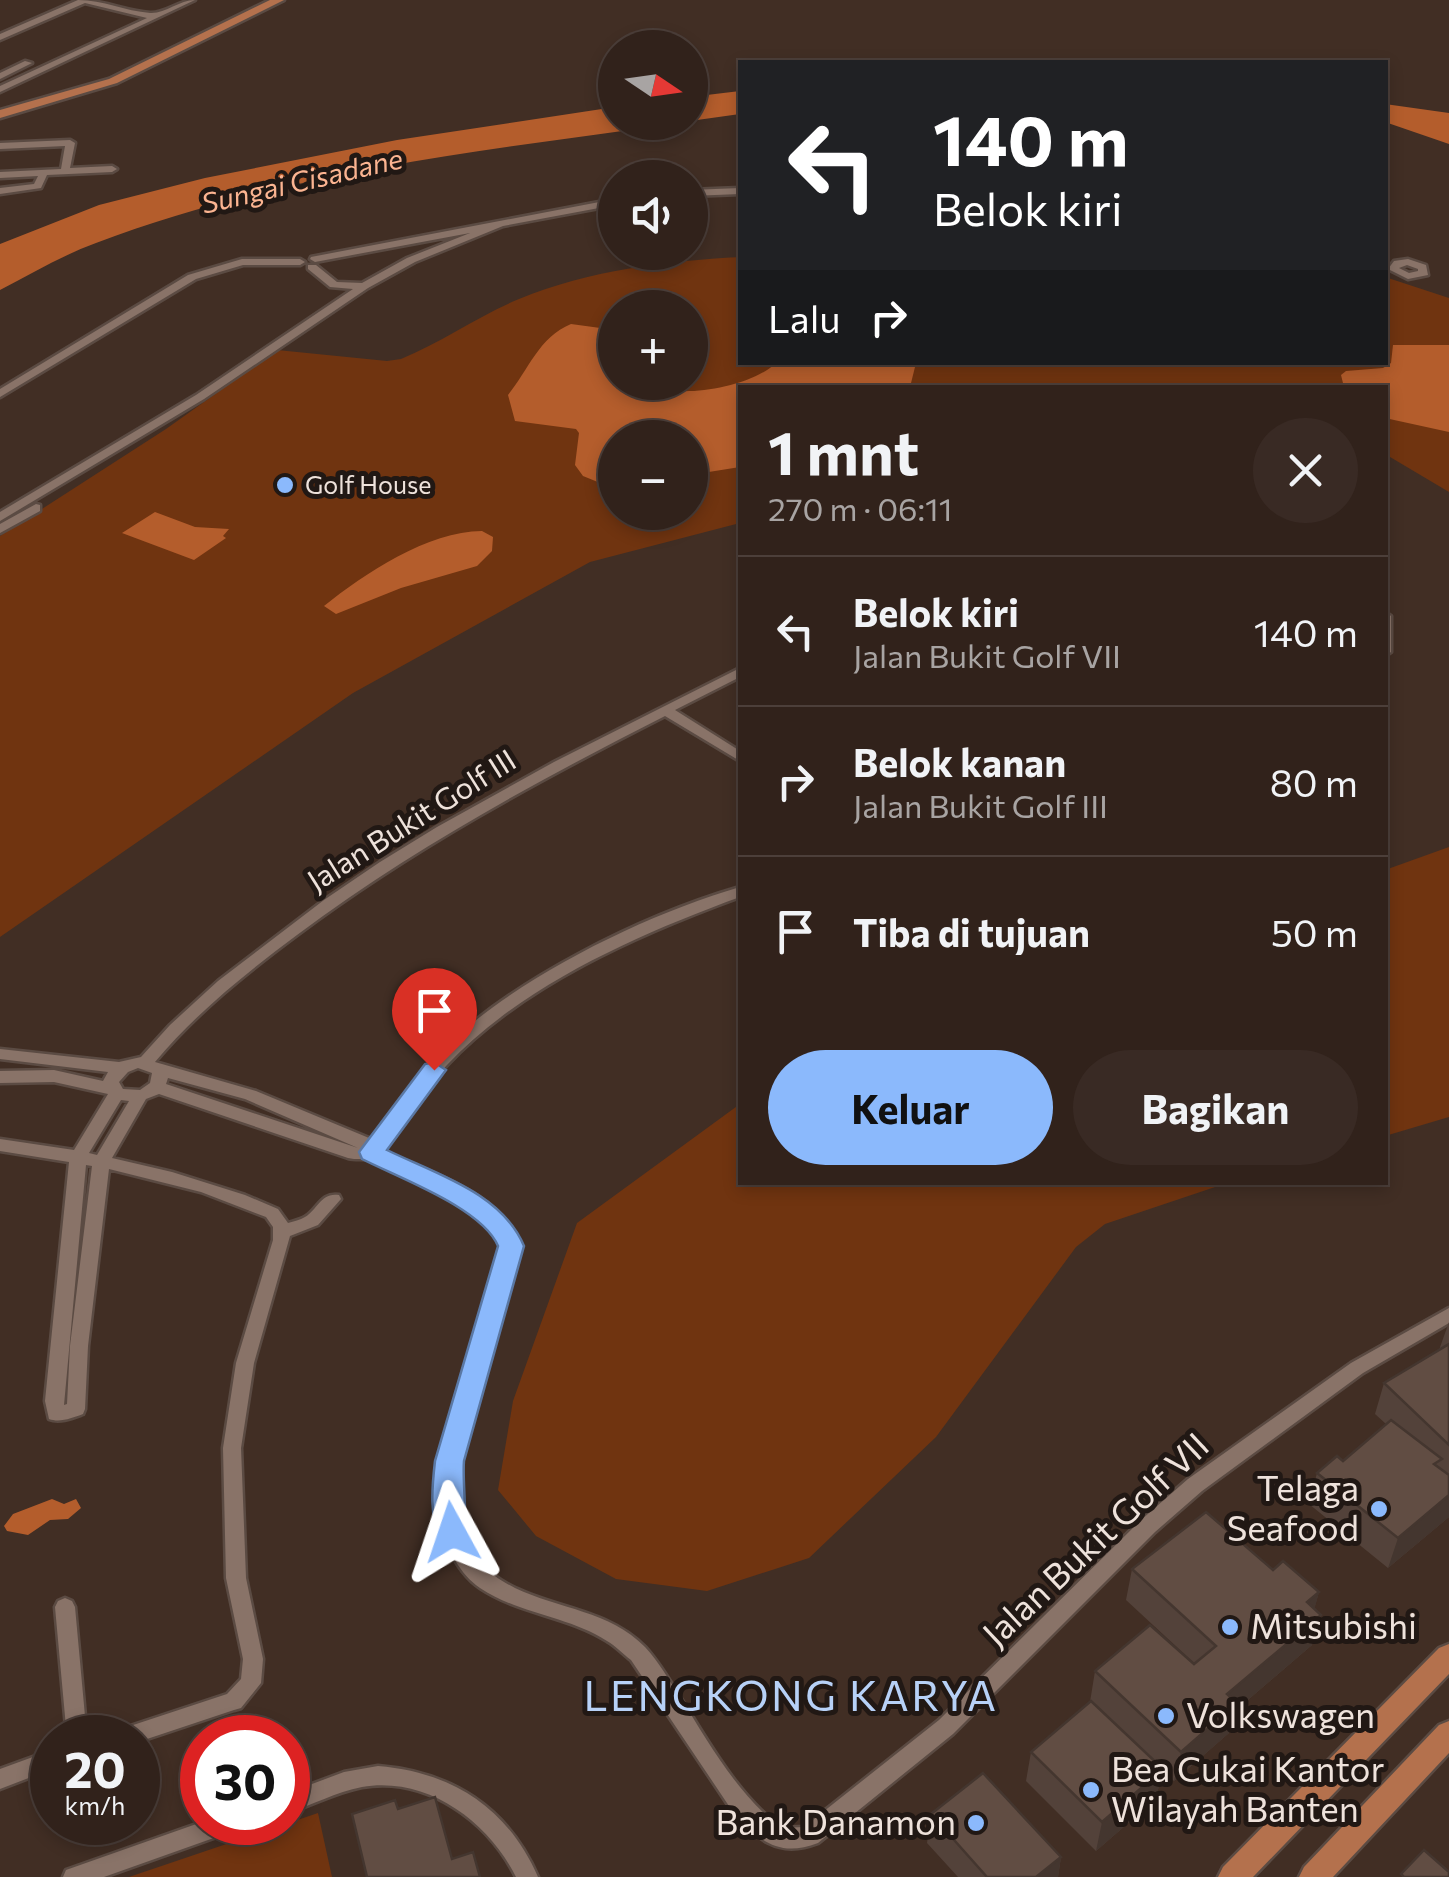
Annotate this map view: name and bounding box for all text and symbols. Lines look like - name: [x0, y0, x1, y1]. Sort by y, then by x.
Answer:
- north arrow: [598, 30, 708, 140]
- map controls: [598, 30, 708, 530]
- text: 140 m: [933, 95, 1129, 180]
- icon: left: [768, 100, 898, 230]
- water label: Sungai Cisadane: [198, 140, 406, 220]
- button: sound: [598, 160, 708, 270]
- text: Belok kiri: [933, 180, 1123, 235]
- button: +: [598, 290, 708, 400]
- icon: right: [861, 290, 916, 345]
- text: Lalu: [768, 294, 841, 341]
- text: 1 mnt: [768, 414, 919, 487]
- button: close: [1253, 418, 1358, 523]
- button: −: [598, 420, 708, 530]
- place label: Golf House: [305, 469, 431, 499]
- marker: Golf House: [274, 474, 296, 496]
- text: 270 m · 06:11: [768, 488, 952, 528]
- text: Belok kiri: [853, 588, 1019, 635]
- icon: left: [768, 604, 823, 659]
- text: 140 m: [1254, 608, 1358, 655]
- text: Jalan Bukit Golf VII: [853, 635, 1121, 675]
- text: Belok kanan: [853, 738, 1066, 785]
- street label: Jalan Bukit Golf III: [299, 740, 522, 898]
- icon: right: [768, 754, 823, 809]
- text: 80 m: [1270, 758, 1358, 805]
- text: Jalan Bukit Golf III: [853, 785, 1108, 825]
- icon: arrive: [768, 904, 823, 959]
- text: Tiba di tujuan: [853, 908, 1090, 955]
- text: 50 m: [1271, 908, 1358, 955]
- pin: [392, 968, 477, 1071]
- icon: arrive: [407, 983, 462, 1038]
- button: Keluar: [768, 1050, 1053, 1165]
- button: Bagikan: [1073, 1050, 1358, 1165]
- street label: Jalan Bukit Golf VII: [972, 1422, 1216, 1654]
- place label: Telaga Seafood: [1227, 1465, 1359, 1548]
- position arrow: [400, 1480, 504, 1584]
- marker: Telaga Seafood: [1368, 1498, 1390, 1520]
- place label: Mitsubishi: [1250, 1603, 1417, 1646]
- marker: Mitsubishi: [1219, 1616, 1241, 1638]
- district label: LENGKONG KARYA: [584, 1668, 998, 1720]
- place label: Volkswagen: [1186, 1692, 1375, 1735]
- marker: Volkswagen: [1155, 1705, 1177, 1727]
- speed limit sign: 30: [180, 1715, 310, 1845]
- text: 20: [64, 1737, 126, 1798]
- place label: Bea Cukai Kantor Wilayah Banten: [1111, 1746, 1384, 1829]
- marker: Bea Cukai Kantor Wilayah Banten: [1080, 1779, 1102, 1801]
- text: km/h: [65, 1790, 125, 1820]
- place label: Bank Danamon: [715, 1799, 956, 1842]
- marker: Bank Danamon: [965, 1812, 987, 1834]

